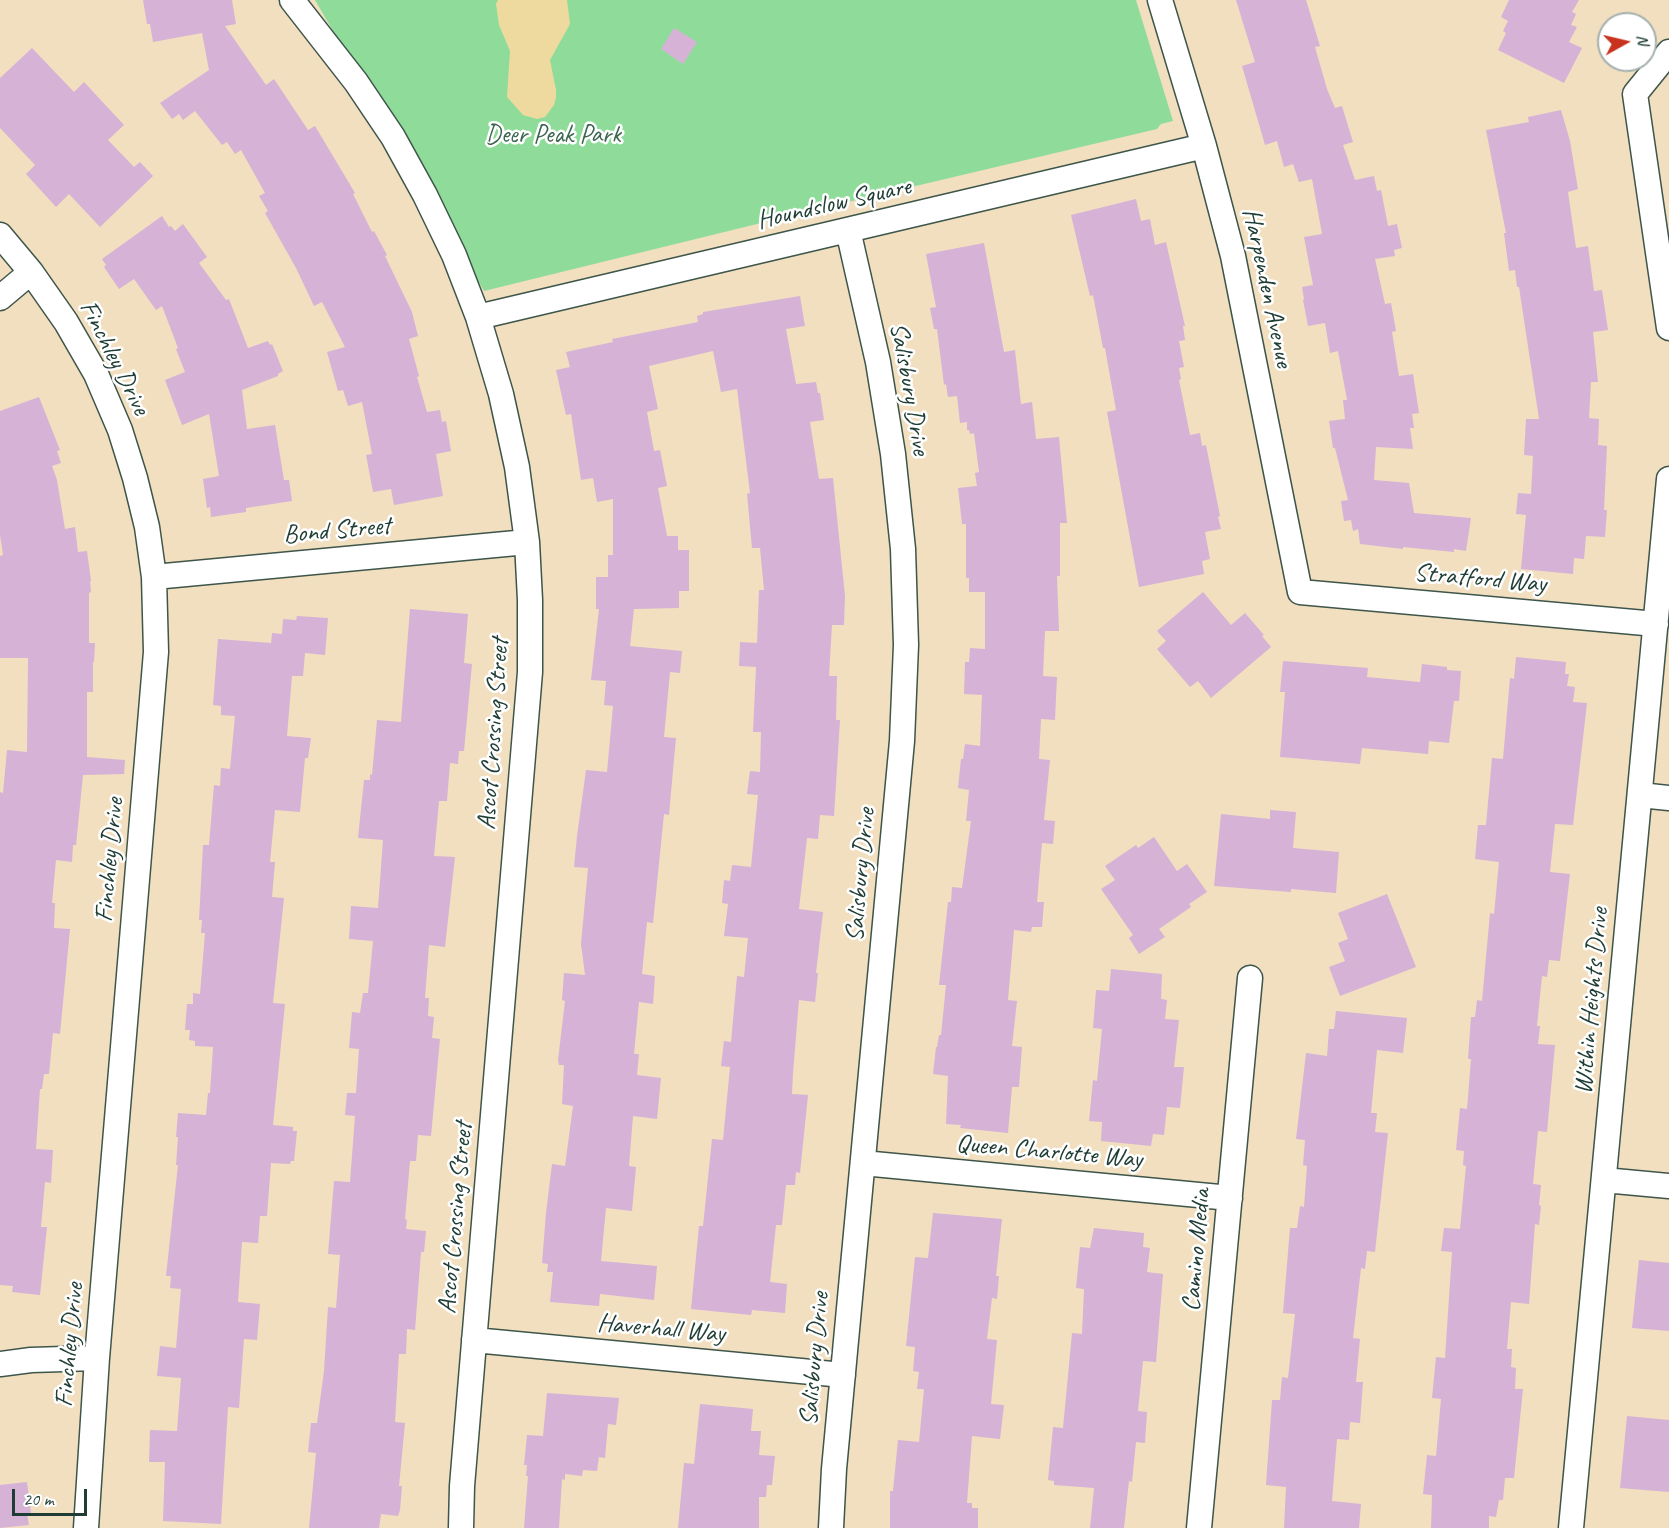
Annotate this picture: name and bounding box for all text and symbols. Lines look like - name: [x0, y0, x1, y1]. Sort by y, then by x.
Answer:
- north arrow: [1597, 12, 1657, 72]
- text: N: [1632, 33, 1653, 46]
- park label: Deer Peak Park: [485, 119, 621, 151]
- street label: Houndslow Square: [754, 171, 914, 237]
- street label: Harpenden Avenue: [1235, 206, 1299, 370]
- street label: Finchley Drive: [72, 296, 156, 420]
- street label: Salisbury Drive: [882, 320, 936, 458]
- street label: Bond Street: [282, 511, 392, 551]
- street label: Stratford Way: [1413, 558, 1547, 600]
- street label: Ascot Crossing Street: [472, 637, 516, 831]
- street label: Finchley Drive: [89, 797, 131, 923]
- street label: Salisbury Drive: [840, 807, 882, 943]
- street label: Within Heights Drive: [1568, 906, 1616, 1096]
- street label: Ascot Crossing Street: [432, 1121, 480, 1315]
- street label: Queen Charlotte Way: [955, 1128, 1143, 1176]
- street label: Camino Media: [1176, 1187, 1218, 1313]
- street label: Finchley Drive: [49, 1282, 91, 1408]
- street label: Salisbury Drive: [794, 1291, 836, 1427]
- street label: Haverhall Way: [596, 1308, 726, 1350]
- scale bar: [15, 1477, 90, 1515]
- text: 20 m: [23, 1488, 54, 1510]

